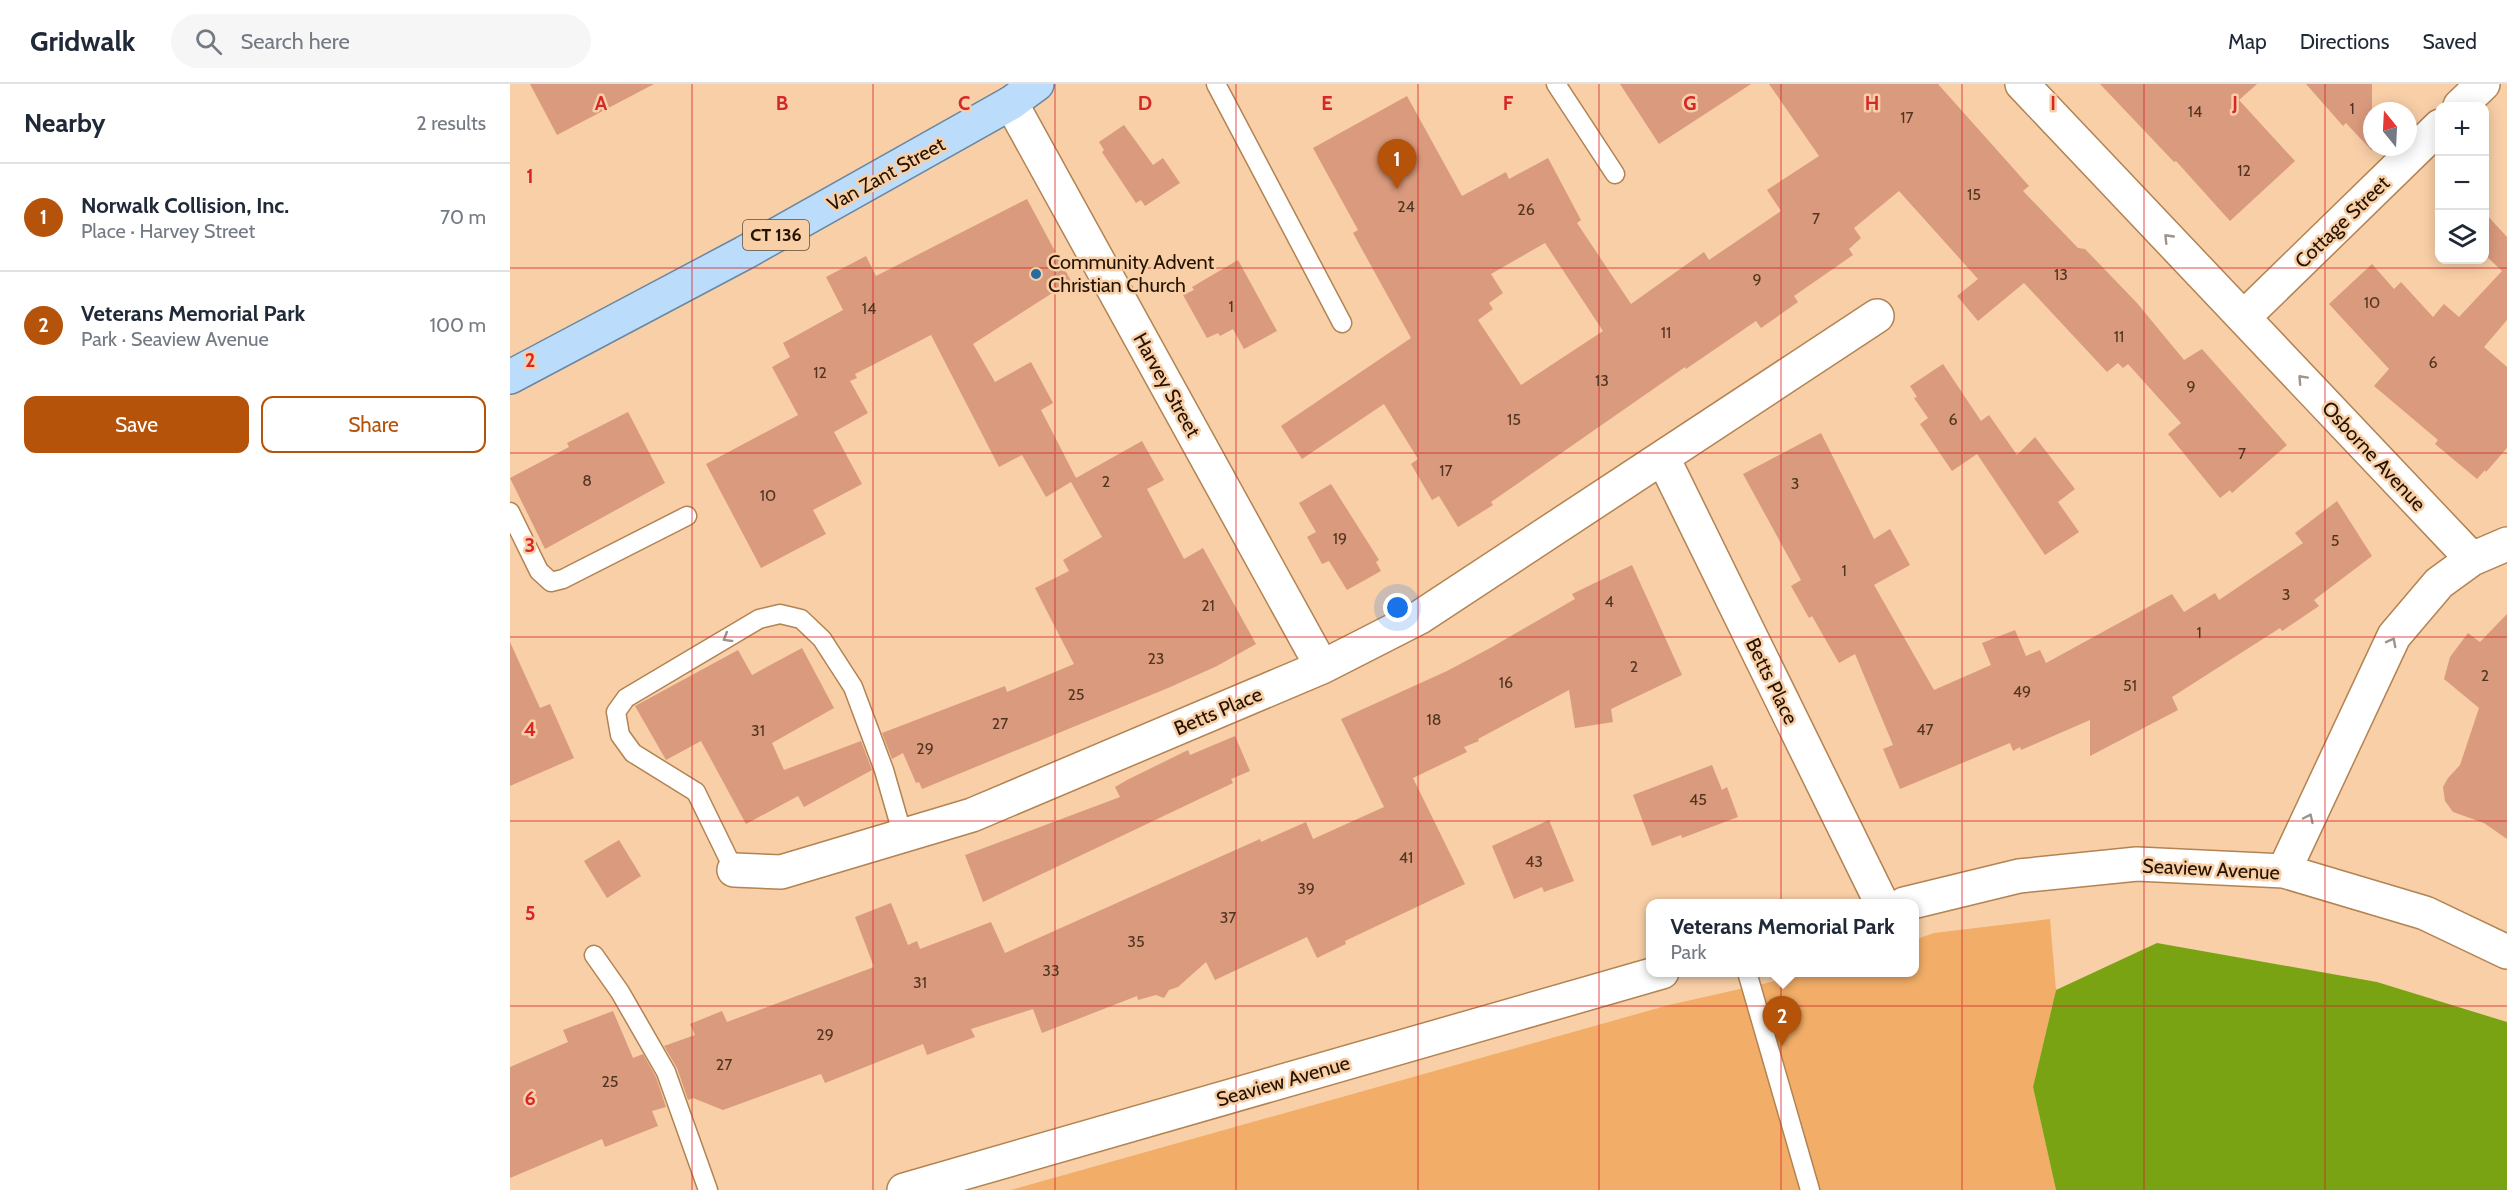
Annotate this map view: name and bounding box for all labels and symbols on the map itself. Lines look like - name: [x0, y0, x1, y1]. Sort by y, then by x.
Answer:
- text: A: [595, 91, 608, 115]
- text: B: [776, 91, 788, 115]
- text: C: [958, 91, 970, 115]
- text: D: [1138, 91, 1152, 115]
- text: E: [1321, 91, 1333, 115]
- text: F: [1503, 91, 1514, 115]
- text: G: [1683, 91, 1697, 115]
- text: H: [1865, 91, 1879, 115]
- text: I: [2050, 91, 2056, 115]
- text: J: [2231, 91, 2238, 115]
- house number: 1: [2349, 99, 2355, 118]
- house number: 14: [2188, 102, 2202, 121]
- north arrow: [2363, 102, 2417, 156]
- house number: 17: [1900, 108, 1914, 127]
- street label: Van Zant Street: [823, 132, 949, 216]
- pin: 1: [1378, 140, 1416, 189]
- house number: 12: [2237, 161, 2251, 180]
- text: 1: [526, 164, 534, 188]
- street label: Cottage Street: [2290, 171, 2394, 273]
- house number: 15: [1967, 185, 1981, 204]
- house number: 24: [1397, 197, 1415, 216]
- house number: 26: [1517, 200, 1535, 219]
- house number: 7: [1812, 209, 1820, 228]
- road number: CT 136: [743, 220, 809, 250]
- one-way arrow: [2164, 234, 2175, 244]
- place label: Community Advent Christian Church: [1048, 250, 1214, 297]
- house number: 13: [2054, 265, 2068, 284]
- marker: Community Advent Christian Church: [1029, 267, 1043, 281]
- house number: 9: [1752, 270, 1762, 289]
- house number: 10: [2364, 293, 2380, 312]
- house number: 1: [1228, 297, 1234, 316]
- house number: 14: [862, 299, 876, 318]
- house number: 11: [1661, 323, 1671, 342]
- house number: 11: [2114, 327, 2124, 346]
- street label: Harvey Street: [1128, 329, 1206, 442]
- text: 2: [525, 348, 535, 372]
- house number: 6: [2428, 353, 2438, 372]
- house number: 12: [813, 363, 827, 382]
- house number: 13: [1595, 371, 1609, 390]
- one-way arrow: [2298, 375, 2309, 386]
- house number: 9: [2186, 377, 2196, 396]
- street label: Osborne Avenue: [2317, 396, 2431, 516]
- house number: 15: [1507, 410, 1521, 429]
- house number: 6: [1948, 410, 1958, 429]
- house number: 7: [2238, 444, 2246, 463]
- house number: 17: [1439, 461, 1453, 480]
- house number: 8: [582, 471, 592, 490]
- house number: 2: [1102, 472, 1110, 491]
- house number: 3: [1791, 474, 1799, 493]
- house number: 10: [760, 486, 776, 505]
- house number: 19: [1333, 529, 1347, 548]
- house number: 5: [2331, 531, 2339, 550]
- text: 3: [525, 533, 535, 557]
- house number: 1: [1841, 561, 1847, 580]
- house number: 3: [2282, 585, 2290, 604]
- house number: 4: [1604, 592, 1614, 611]
- your location: [1383, 593, 1412, 622]
- house number: 21: [1201, 596, 1215, 615]
- house number: 1: [2196, 623, 2202, 642]
- one-way arrow: [723, 631, 733, 642]
- street label: Betts Place: [1741, 634, 1803, 728]
- one-way arrow: [2385, 638, 2396, 648]
- house number: 23: [1147, 649, 1165, 668]
- house number: 2: [1630, 657, 1638, 676]
- house number: 2: [2481, 666, 2489, 685]
- house number: 16: [1499, 673, 1513, 692]
- house number: 51: [2123, 676, 2137, 695]
- street label: Betts Place: [1170, 682, 1266, 740]
- house number: 49: [2013, 682, 2031, 701]
- house number: 25: [1067, 685, 1085, 704]
- house number: 18: [1427, 710, 1441, 729]
- house number: 27: [992, 714, 1008, 733]
- text: 4: [524, 717, 536, 741]
- house number: 47: [1916, 720, 1934, 739]
- house number: 31: [751, 721, 765, 740]
- house number: 29: [916, 739, 934, 758]
- house number: 45: [1689, 790, 1707, 809]
- one-way arrow: [2302, 814, 2314, 825]
- house number: 41: [1399, 848, 1413, 867]
- house number: 43: [1525, 852, 1543, 871]
- street label: Seaview Avenue: [2142, 853, 2280, 885]
- house number: 39: [1297, 879, 1315, 898]
- text: 5: [525, 901, 535, 925]
- house number: 37: [1220, 908, 1236, 927]
- house number: 35: [1127, 932, 1145, 951]
- house number: 33: [1042, 961, 1060, 980]
- house number: 31: [913, 973, 927, 992]
- pin: 2: [1762, 996, 1802, 1046]
- house number: 29: [816, 1025, 834, 1044]
- street label: Seaview Avenue: [1213, 1050, 1353, 1112]
- house number: 27: [716, 1055, 732, 1074]
- house number: 25: [601, 1072, 619, 1091]
- text: 6: [524, 1086, 536, 1110]

